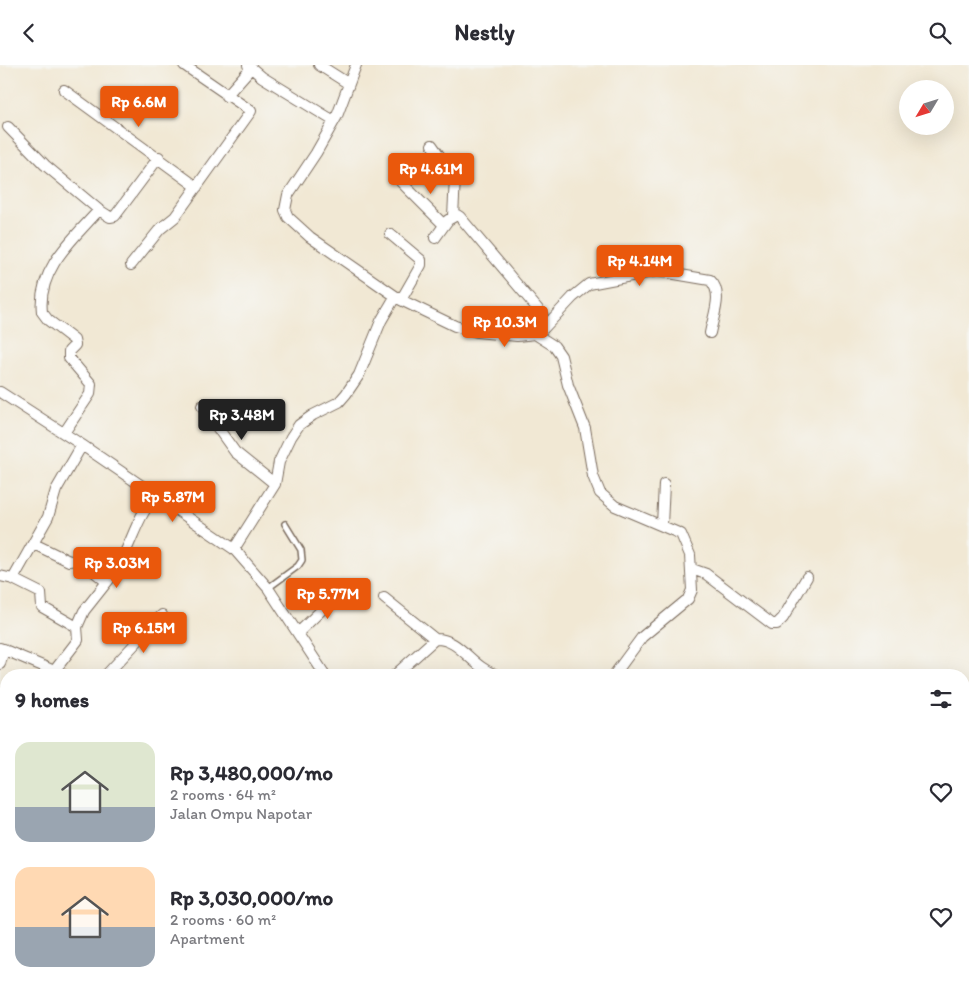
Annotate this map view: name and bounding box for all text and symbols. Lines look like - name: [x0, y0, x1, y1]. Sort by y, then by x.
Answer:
- icon: back: [15, 19, 43, 47]
- text: Nestly: [455, 19, 514, 46]
- icon: search: [926, 19, 954, 47]
- north arrow: [899, 80, 954, 135]
- map controls: [899, 80, 954, 135]
- pin: Rp 6.6M: [93, 85, 185, 128]
- text: Rp 6.6M: [111, 92, 167, 111]
- pin: Rp 4.61M: [379, 153, 483, 195]
- text: Rp 4.61M: [399, 159, 463, 178]
- pin: Rp 4.14M: [588, 245, 692, 287]
- text: Rp 4.14M: [608, 251, 672, 270]
- pin: Rp 10.3M: [453, 305, 557, 348]
- text: Rp 10.3M: [473, 312, 537, 331]
- pin: Rp 3.48M: [190, 399, 294, 441]
- text: Rp 3.48M: [209, 405, 275, 424]
- pin: Rp 5.87M: [121, 481, 225, 523]
- text: Rp 5.87M: [141, 487, 205, 506]
- pin: Rp 3.03M: [65, 547, 169, 589]
- text: Rp 3.03M: [84, 553, 150, 572]
- pin: Rp 5.77M: [276, 577, 380, 620]
- text: Rp 5.77M: [297, 584, 359, 603]
- pin: Rp 6.15M: [92, 611, 196, 654]
- text: Rp 6.15M: [113, 618, 175, 637]
- icon: filters: [927, 685, 955, 713]
- text: 9 homes: [15, 687, 89, 712]
- text: Rp 3,480,000/mo: [170, 760, 333, 785]
- icon: home: [55, 762, 115, 822]
- icon: heart: [927, 778, 955, 806]
- text: 2 rooms · 64 m²: [170, 785, 276, 804]
- text: Jalan Ompu Napotar: [170, 804, 312, 823]
- text: Rp 3,030,000/mo: [170, 885, 333, 910]
- icon: home: [55, 887, 115, 947]
- icon: heart: [927, 903, 955, 931]
- text: 2 rooms · 60 m²: [170, 910, 276, 929]
- text: Apartment: [170, 929, 245, 948]

